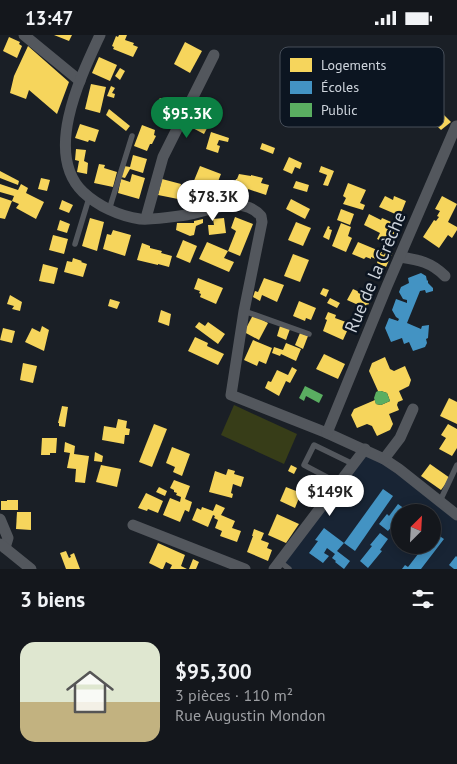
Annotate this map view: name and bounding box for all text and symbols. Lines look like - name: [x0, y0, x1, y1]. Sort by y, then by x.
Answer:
- text: 13:47: [25, 6, 73, 30]
- legend: [280, 47, 444, 127]
- text: Logements: [321, 56, 386, 74]
- text: Écoles: [321, 78, 359, 96]
- pin: $95.3K: [146, 97, 228, 139]
- text: Public: [321, 101, 358, 119]
- text: $95.3K: [162, 103, 212, 123]
- pin: $78.3K: [172, 179, 254, 222]
- text: $78.3K: [188, 186, 238, 206]
- street label: Rue de la Crèche: [339, 208, 411, 336]
- pin: $149K: [295, 475, 365, 517]
- text: $149K: [307, 481, 353, 501]
- north arrow: [391, 504, 441, 554]
- map controls: [391, 504, 441, 554]
- icon: filters: [409, 585, 437, 613]
- text: 3 biens: [20, 586, 85, 613]
- text: $95,300: [175, 658, 252, 685]
- icon: home: [60, 662, 120, 722]
- text: 3 pièces · 110 m²: [175, 685, 293, 705]
- text: Rue Augustin Mondon: [175, 705, 325, 725]

